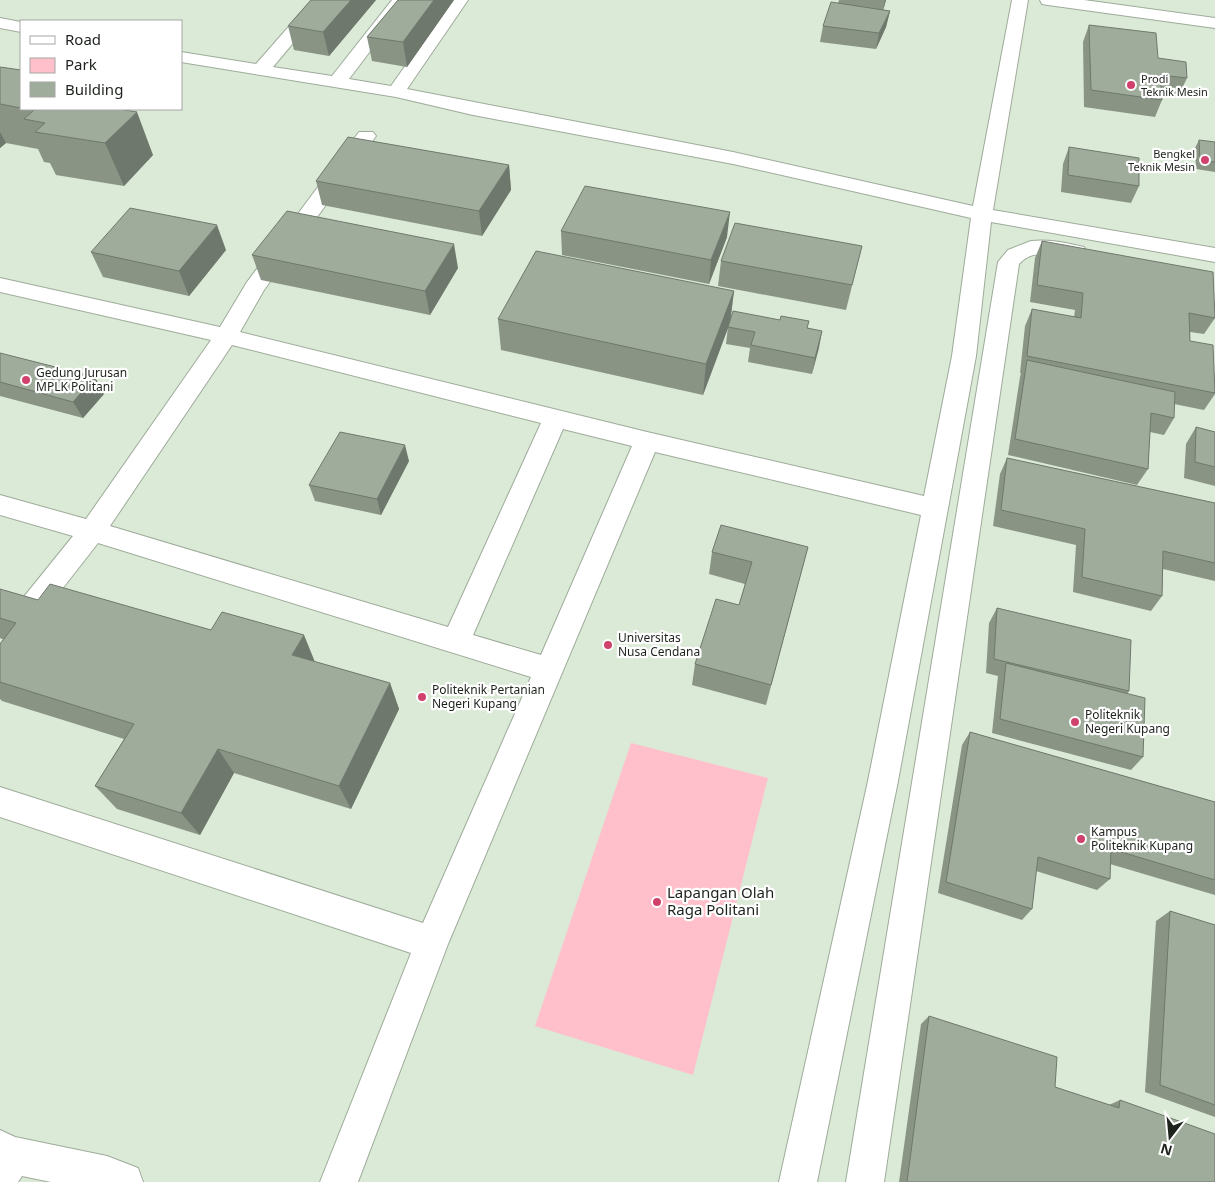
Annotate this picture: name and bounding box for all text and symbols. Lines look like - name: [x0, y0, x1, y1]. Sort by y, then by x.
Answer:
- legend: [20, 20, 182, 110]
- text: Road: [65, 29, 101, 49]
- text: Park: [65, 54, 97, 74]
- place label: Prodi Teknik Mesin: [1141, 71, 1208, 99]
- text: Building: [65, 79, 123, 99]
- marker: Prodi Teknik Mesin: [1125, 79, 1137, 91]
- place label: Bengkel Teknik Mesin: [1128, 146, 1195, 174]
- marker: Bengkel Teknik Mesin: [1199, 154, 1211, 166]
- place label: Gedung Jurusan MPLK Politani: [36, 364, 127, 395]
- marker: Gedung Jurusan MPLK Politani: [20, 374, 32, 386]
- place label: Universitas Nusa Cendana: [618, 629, 700, 660]
- marker: Universitas Nusa Cendana: [602, 639, 614, 651]
- place label: Politeknik Pertanian Negeri Kupang: [432, 681, 545, 712]
- marker: Politeknik Pertanian Negeri Kupang: [416, 691, 428, 703]
- place label: Politeknik Negeri Kupang: [1085, 706, 1170, 737]
- marker: Politeknik Negeri Kupang: [1069, 716, 1081, 728]
- place label: Kampus Politeknik Kupang: [1091, 823, 1193, 854]
- marker: Kampus Politeknik Kupang: [1075, 833, 1087, 845]
- place label: Lapangan Olah Raga Politani: [667, 882, 774, 919]
- marker: Lapangan Olah Raga Politani: [651, 896, 663, 908]
- north arrow: [1145, 1112, 1195, 1162]
- text: N: [1158, 1139, 1174, 1161]

